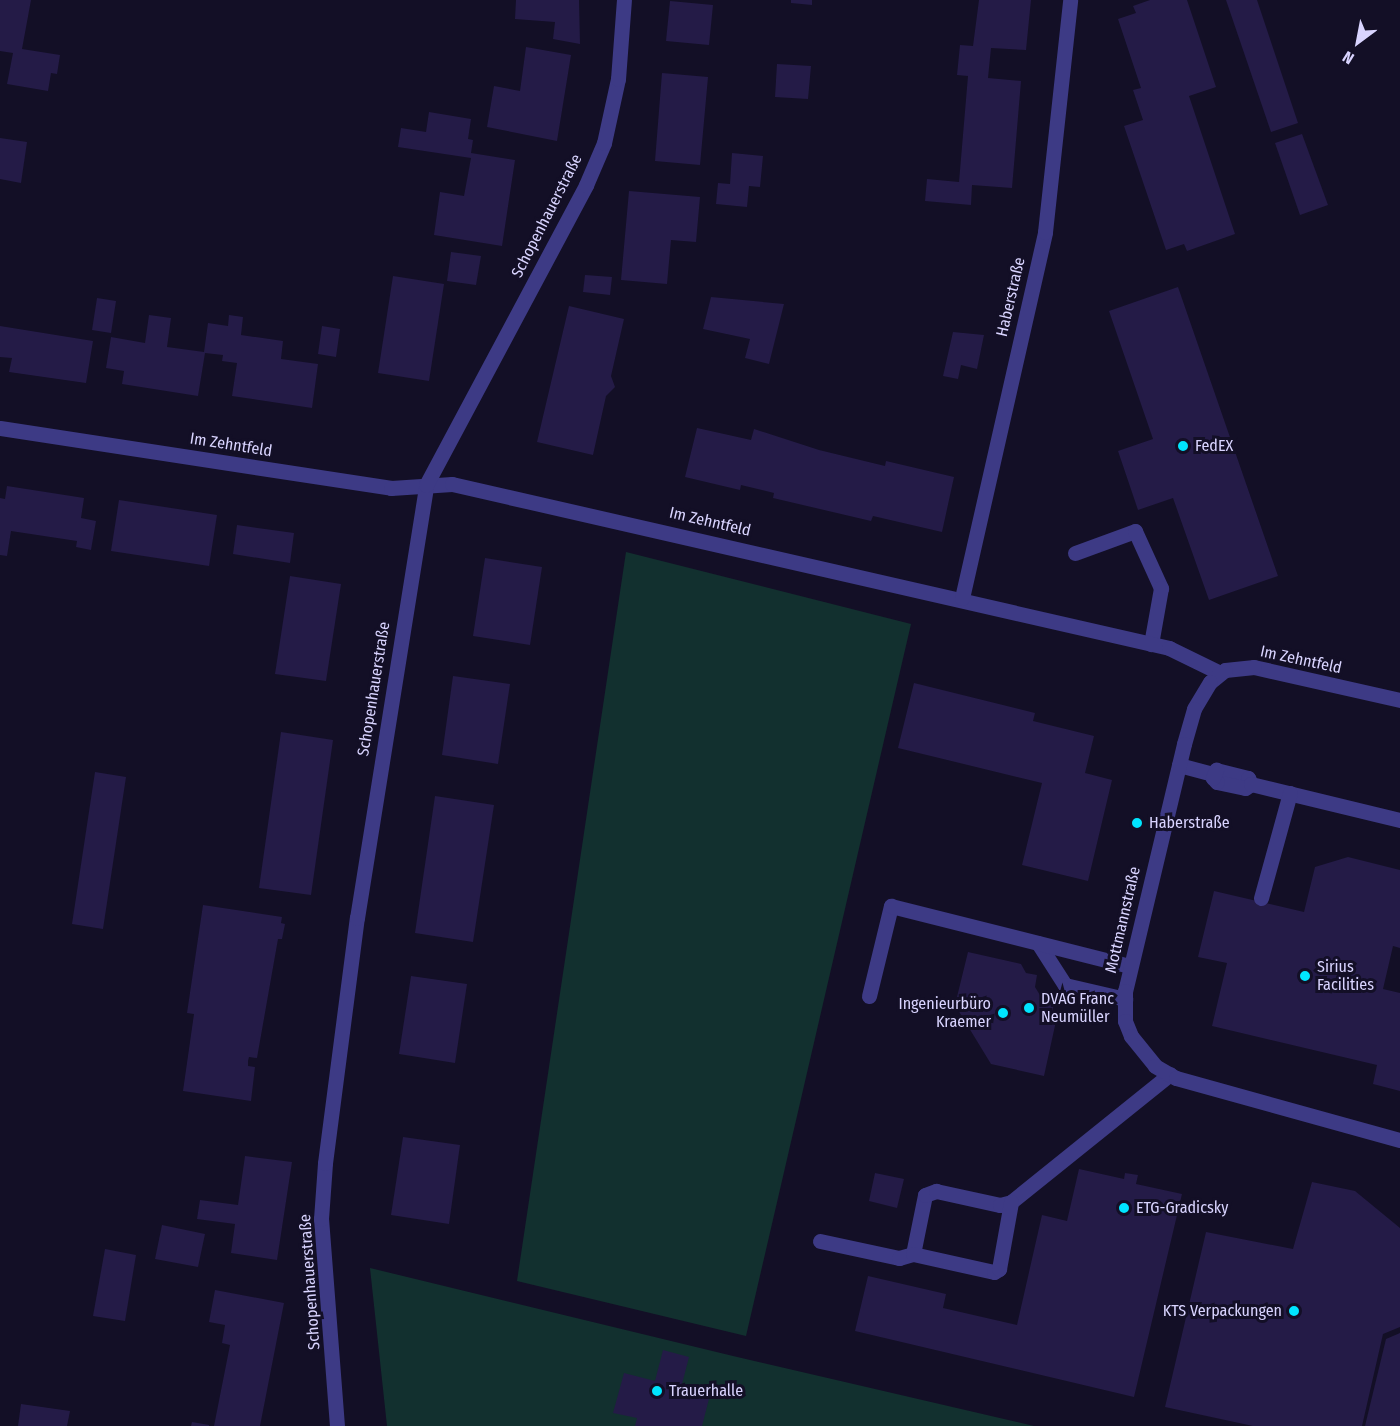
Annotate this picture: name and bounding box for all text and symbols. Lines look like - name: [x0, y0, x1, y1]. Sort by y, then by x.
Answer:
- north arrow: [1328, 12, 1388, 72]
- text: N: [1339, 47, 1357, 68]
- street label: Schopenhauerstraße: [508, 151, 586, 281]
- street label: Haberstraße: [993, 255, 1029, 339]
- street label: Im Zehntfeld: [189, 429, 273, 461]
- place label: FedEX: [1195, 436, 1233, 456]
- marker: FedEX: [1176, 439, 1190, 453]
- street label: Im Zehntfeld: [667, 503, 753, 541]
- street label: Schopenhauerstraße: [354, 620, 394, 758]
- street label: Im Zehntfeld: [1259, 642, 1343, 678]
- place label: Haberstraße: [1149, 813, 1230, 833]
- marker: Haberstraße: [1130, 816, 1144, 830]
- street label: Mottmannstraße: [1101, 865, 1145, 975]
- place label: Sirius Facilities: [1317, 957, 1374, 995]
- marker: Sirius Facilities: [1298, 969, 1312, 983]
- place label: DVAG Franc Neumüller: [1041, 989, 1114, 1027]
- place label: Ingenieurbüro Kraemer: [898, 994, 991, 1032]
- marker: DVAG Franc Neumüller: [1022, 1001, 1036, 1015]
- marker: Ingenieurbüro Kraemer: [996, 1006, 1010, 1020]
- place label: ETG-Gradicsky: [1136, 1198, 1228, 1218]
- marker: ETG-Gradicsky: [1117, 1201, 1131, 1215]
- street label: Schopenhauerstraße: [296, 1214, 324, 1350]
- place label: KTS Verpackungen: [1163, 1301, 1282, 1321]
- marker: KTS Verpackungen: [1287, 1304, 1301, 1318]
- place label: Trauerhalle: [669, 1381, 743, 1401]
- marker: Trauerhalle: [650, 1384, 664, 1398]

